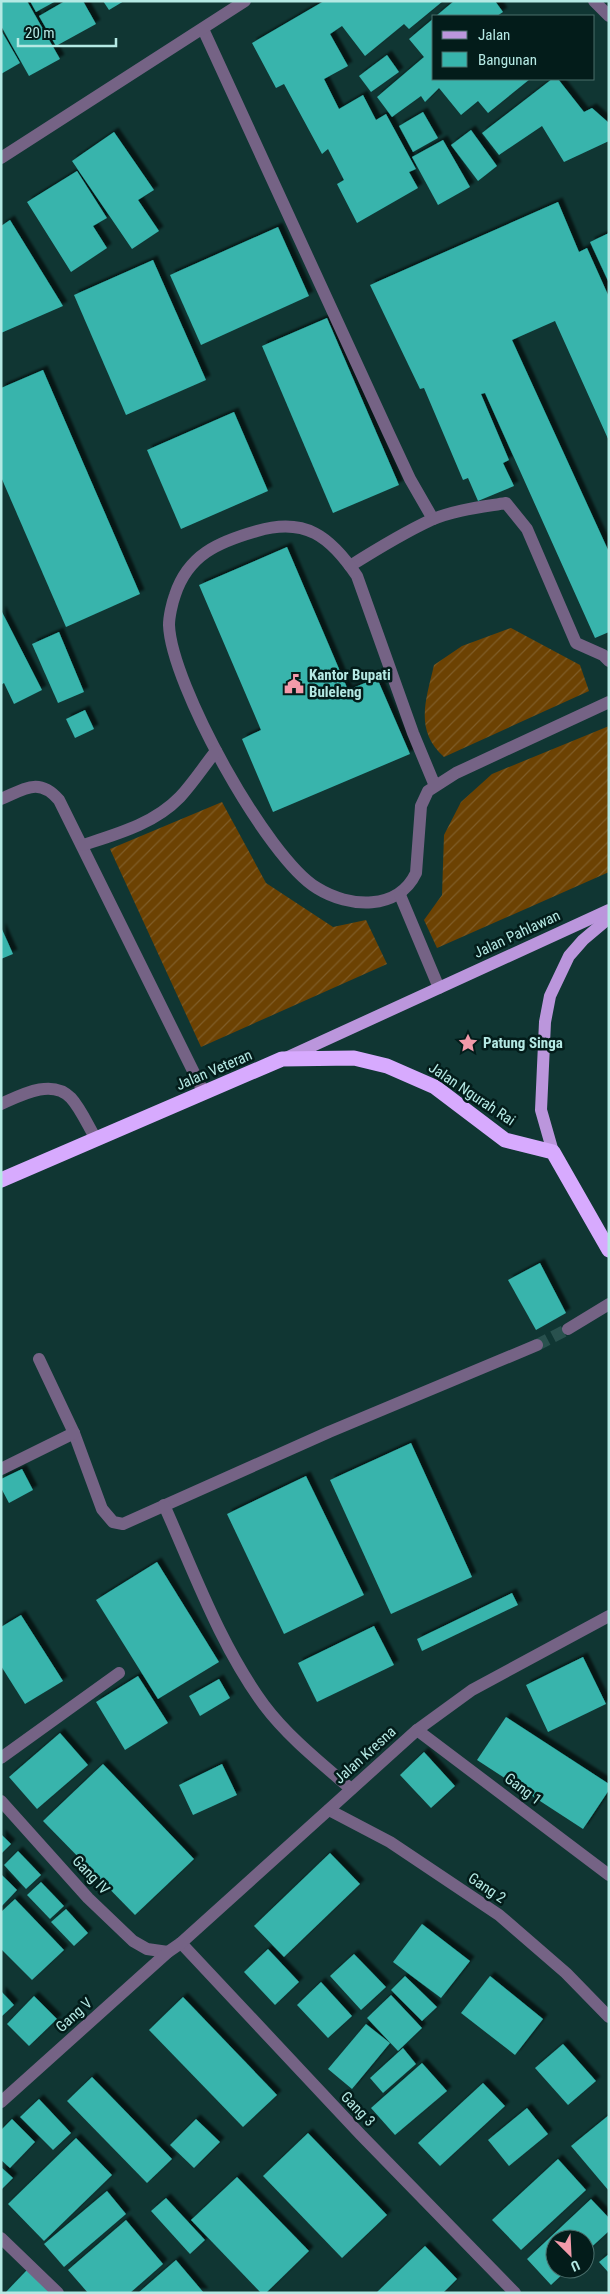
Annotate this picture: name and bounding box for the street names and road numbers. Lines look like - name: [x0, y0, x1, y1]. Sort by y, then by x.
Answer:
- street label: Jalan Pahlawan: [471, 906, 563, 962]
- street label: Jalan Veteran: [173, 1046, 255, 1094]
- street label: Jalan Ngurah Rai: [425, 1058, 519, 1130]
- street label: Jalan Kresna: [330, 1723, 400, 1787]
- street label: Gang 1: [501, 1769, 545, 1809]
- street label: Gang IV: [69, 1852, 114, 1899]
- street label: Gang 2: [465, 1869, 509, 1907]
- street label: Gang V: [52, 1994, 96, 2036]
- street label: Gang 3: [337, 2088, 379, 2130]

